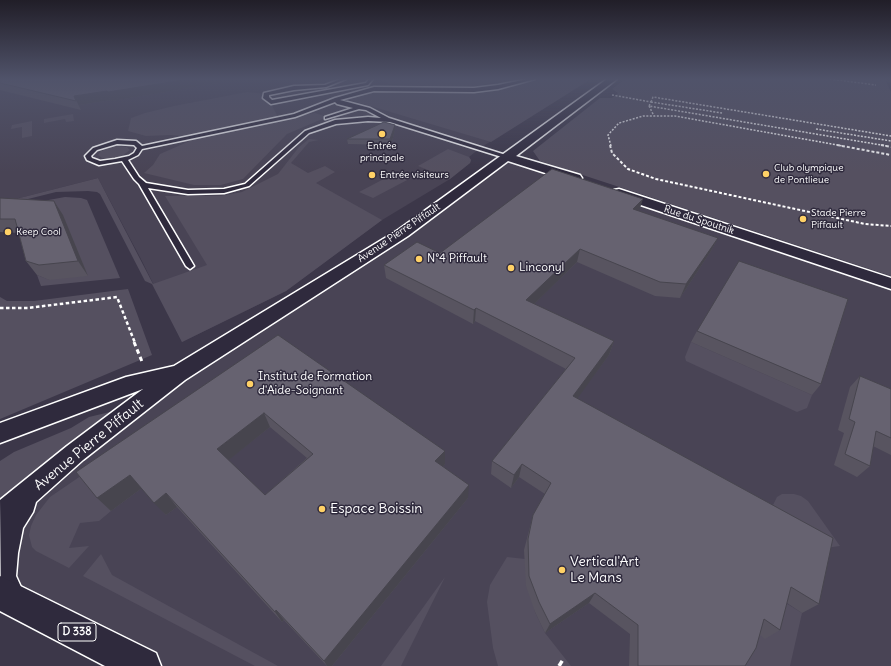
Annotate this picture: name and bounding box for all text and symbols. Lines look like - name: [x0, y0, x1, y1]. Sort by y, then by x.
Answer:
- marker: Entrée principale: [377, 129, 387, 139]
- place label: Entrée principale: [360, 140, 404, 164]
- place label: Club olympique de Pontlieue: [774, 162, 844, 186]
- place label: Entrée visiteurs: [380, 169, 449, 181]
- marker: Club olympique de Pontlieue: [761, 169, 771, 179]
- marker: Entrée visiteurs: [367, 170, 377, 180]
- street label: Avenue Pierre Piffault: [355, 201, 443, 265]
- street label: Rue du Spoutnik: [662, 203, 736, 237]
- place label: Stade Pierre Piffault: [811, 207, 866, 230]
- marker: Stade Pierre Piffault: [798, 214, 808, 224]
- place label: Keep Cool: [16, 226, 61, 238]
- marker: Keep Cool: [3, 227, 13, 237]
- place label: N°4 Piffault: [427, 252, 487, 266]
- marker: N°4 Piffault: [414, 254, 424, 264]
- place label: Linconyl: [519, 261, 564, 275]
- marker: Linconyl: [506, 263, 516, 273]
- place label: Institut de Formation d'Aide-Soignant: [258, 370, 372, 398]
- marker: Institut de Formation d'Aide-Soignant: [245, 379, 255, 389]
- street label: Avenue Pierre Piffault: [31, 396, 147, 494]
- place label: Espace Boissin: [330, 501, 422, 517]
- marker: Espace Boissin: [317, 504, 327, 514]
- place label: Vertical'Art Le Mans: [570, 554, 639, 586]
- marker: Vertical'Art Le Mans: [557, 565, 567, 575]
- road number: D 338: [58, 623, 96, 641]

